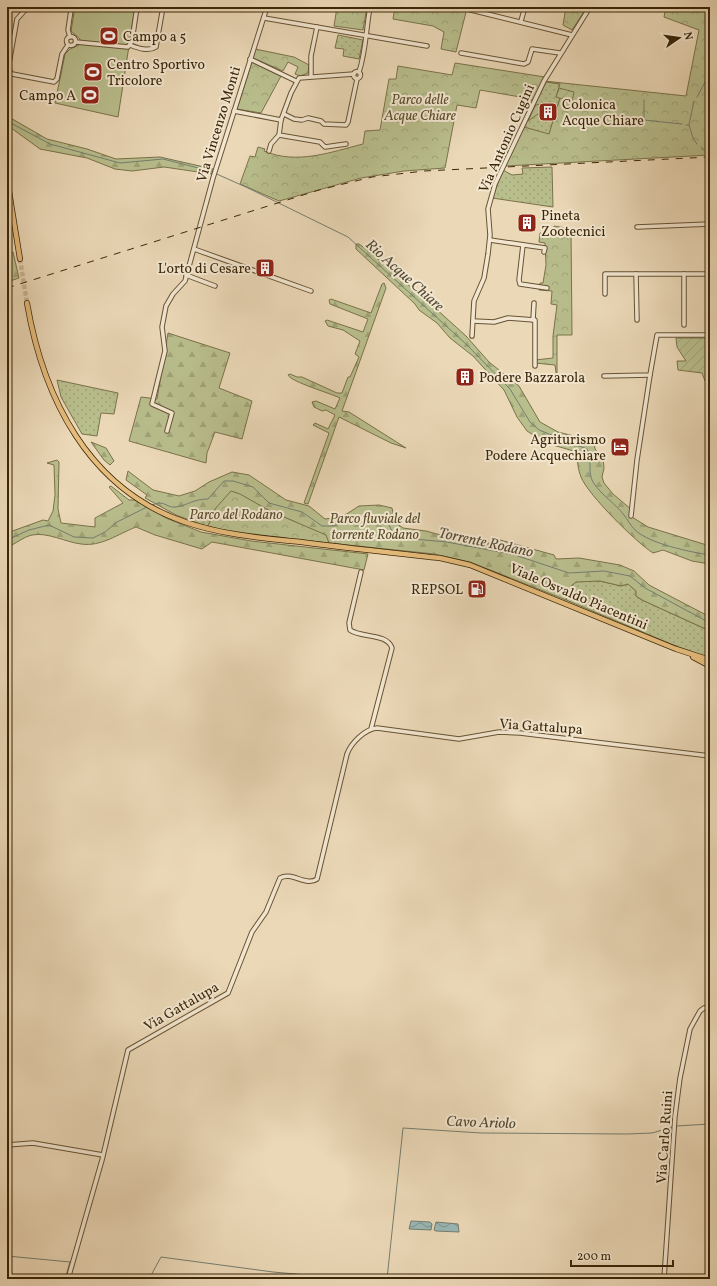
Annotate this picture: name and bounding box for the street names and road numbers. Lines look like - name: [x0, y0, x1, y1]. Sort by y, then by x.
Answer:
- street label: Via Vincenzo Monti: [193, 64, 246, 185]
- street label: Via Antonio Cugini: [475, 81, 540, 196]
- street label: Viale Osvaldo Piacentini: [506, 560, 651, 635]
- street label: Via Gattalupa: [499, 715, 583, 740]
- street label: Via Gattalupa: [141, 978, 223, 1036]
- street label: Via Carlo Ruini: [653, 1090, 678, 1184]

